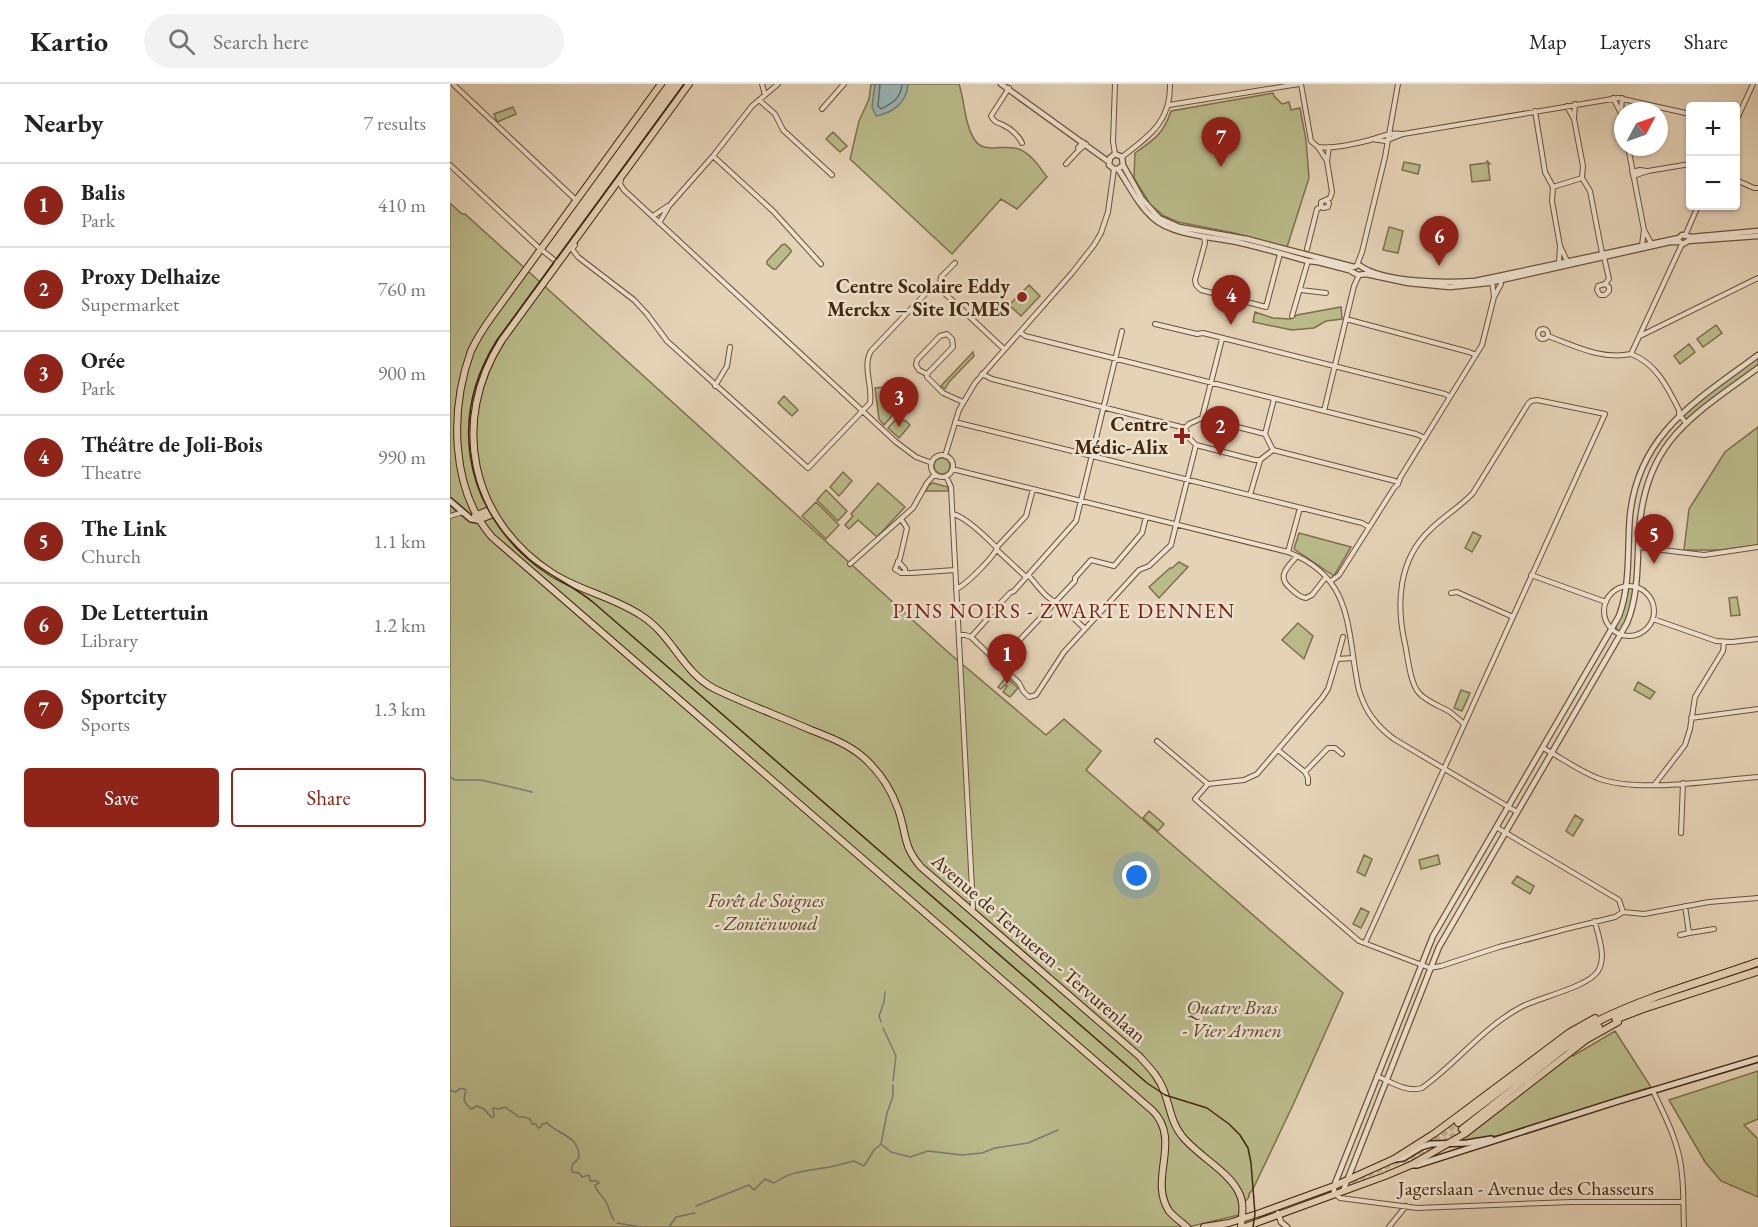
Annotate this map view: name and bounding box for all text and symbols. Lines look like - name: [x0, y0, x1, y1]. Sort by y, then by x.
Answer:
- search box: [144, 14, 564, 68]
- text: Kartio: [30, 23, 108, 59]
- icon: search: [165, 25, 198, 58]
- text: Search here: [213, 27, 309, 56]
- text: Map: [1529, 28, 1567, 55]
- text: Layers: [1600, 28, 1651, 55]
- text: Share: [1684, 28, 1728, 55]
- north arrow: [1614, 102, 1668, 156]
- map controls: [1686, 102, 1740, 210]
- button: +: [1686, 102, 1740, 156]
- text: Nearby: [24, 106, 104, 140]
- text: 7 results: [363, 110, 426, 136]
- pin: 7: [1202, 118, 1240, 167]
- button: −: [1686, 156, 1740, 210]
- text: Balis: [81, 178, 125, 207]
- text: 1: [38, 192, 49, 218]
- text: 410 m: [378, 192, 426, 218]
- text: Park: [81, 207, 115, 233]
- pin: 6: [1420, 216, 1458, 266]
- text: Proxy Delhaize: [81, 262, 220, 291]
- place label: Centre Scolaire Eddy Merckx – Site ICMES: [827, 273, 1010, 322]
- text: 2: [38, 276, 49, 302]
- text: 760 m: [378, 276, 426, 302]
- pin: 4: [1212, 276, 1250, 325]
- marker: Centre Scolaire Eddy Merckx – Site ICMES: [1015, 290, 1029, 304]
- text: Supermarket: [81, 291, 179, 317]
- text: Orée: [81, 346, 125, 375]
- text: 3: [38, 360, 49, 386]
- text: 900 m: [378, 360, 426, 386]
- text: Park: [81, 375, 115, 401]
- pin: 3: [880, 378, 918, 427]
- pin: 2: [1200, 406, 1240, 456]
- place label: Centre Médic-Alix: [1074, 411, 1168, 460]
- marker: Centre Médic-Alix: [1173, 427, 1191, 445]
- text: Théâtre de Joli-Bois: [81, 430, 263, 459]
- text: 4: [38, 444, 49, 470]
- text: 990 m: [378, 444, 426, 470]
- text: Theatre: [81, 459, 141, 485]
- text: The Link: [81, 514, 167, 543]
- pin: 5: [1634, 514, 1674, 564]
- text: 5: [38, 528, 49, 554]
- text: 1.1 km: [373, 528, 426, 554]
- text: Church: [81, 543, 141, 569]
- district label: PINS NOIRS - ZWARTE DENNEN: [892, 597, 1236, 624]
- text: De Lettertuin: [81, 598, 209, 627]
- text: 6: [38, 612, 49, 638]
- text: 1.2 km: [373, 612, 426, 638]
- text: Library: [81, 627, 138, 653]
- pin: 1: [988, 634, 1026, 684]
- text: Sportcity: [81, 682, 167, 711]
- text: 7: [38, 696, 49, 722]
- text: 1.3 km: [373, 696, 426, 722]
- text: Sports: [81, 711, 130, 737]
- button: Save: [24, 768, 219, 827]
- button: Share: [231, 768, 426, 827]
- street label: Avenue de Tervueren - Tervurenlaan: [926, 847, 1152, 1049]
- your location: [1122, 861, 1151, 890]
- park label: Forêt de Soignes - Zoniënwoud: [706, 887, 825, 936]
- park label: Quatre Bras - Vier Armen: [1182, 994, 1282, 1043]
- street label: Jagerslaan - Avenue des Chasseurs: [1396, 1175, 1654, 1201]

